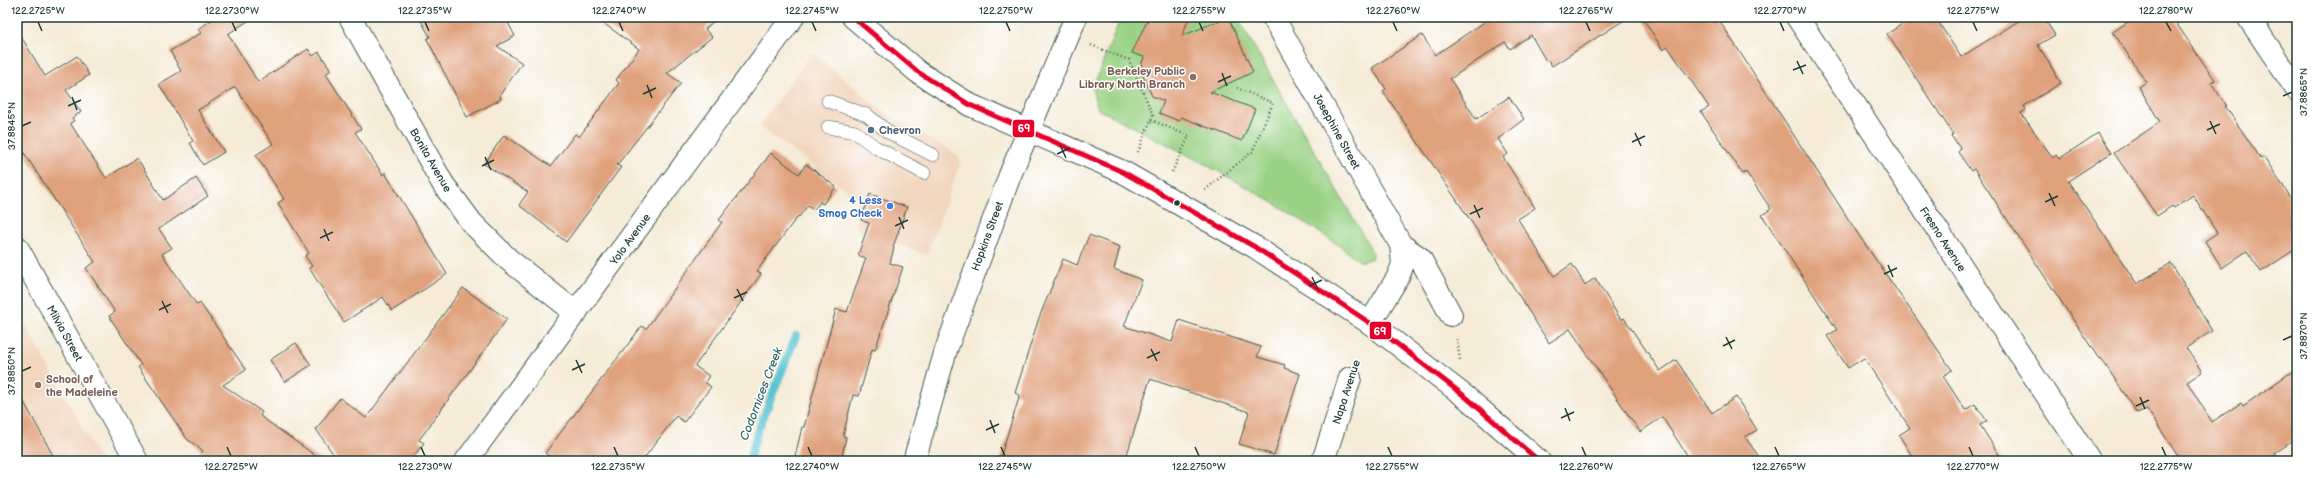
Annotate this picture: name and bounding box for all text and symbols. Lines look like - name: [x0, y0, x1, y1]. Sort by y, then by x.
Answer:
- text: 122.2725°W: [11, 5, 65, 17]
- text: 122.2730°W: [205, 5, 259, 17]
- text: 122.2735°W: [398, 5, 452, 17]
- text: 122.2740°W: [592, 5, 646, 17]
- text: 122.2745°W: [785, 5, 839, 17]
- text: 122.2750°W: [979, 5, 1033, 17]
- text: 122.2755°W: [1172, 5, 1226, 17]
- text: 122.2760°W: [1366, 5, 1420, 17]
- text: 122.2765°W: [1559, 5, 1613, 17]
- text: 122.2770°W: [1754, 5, 1806, 17]
- text: 122.2775°W: [1947, 5, 1999, 17]
- text: 122.2780°W: [2139, 5, 2193, 17]
- place label: Berkeley Public Library North Branch: [1079, 65, 1185, 91]
- text: 37.8865°N: [2298, 68, 2310, 116]
- marker: Berkeley Public Library North Branch: [1188, 72, 1198, 82]
- street label: Josephine Street: [1310, 91, 1363, 172]
- text: 37.8845°N: [6, 102, 18, 150]
- line badge: 69: [1012, 119, 1035, 138]
- text: 69: [1017, 122, 1031, 135]
- place label: Chevron: [879, 124, 921, 137]
- marker: Chevron: [866, 125, 876, 135]
- street label: Bonita Avenue: [407, 126, 454, 195]
- place label: 4 Less Smog Check: [819, 194, 883, 220]
- unlabelled marker: [1172, 198, 1182, 208]
- street label: Hopkins Street: [969, 199, 1006, 273]
- marker: 4 Less Smog Check: [885, 201, 895, 211]
- street label: Fresno Avenue: [1917, 204, 1969, 274]
- street label: Yolo Avenue: [607, 211, 654, 268]
- street label: Milvia Street: [44, 303, 85, 364]
- text: 37.8870°N: [2298, 312, 2310, 360]
- line badge: 69: [1369, 321, 1392, 340]
- text: 69: [1373, 325, 1387, 338]
- water label: Codornices Creek: [737, 345, 786, 443]
- text: 37.8850°N: [6, 347, 18, 395]
- street label: Napa Avenue: [1330, 358, 1363, 426]
- place label: School of the Madeleine: [45, 373, 118, 399]
- marker: School of the Madeleine: [33, 380, 43, 390]
- text: 122.2725°W: [204, 461, 258, 473]
- text: 122.2730°W: [398, 461, 452, 473]
- text: 122.2735°W: [591, 461, 645, 473]
- text: 122.2740°W: [785, 461, 839, 473]
- text: 122.2745°W: [978, 461, 1032, 473]
- text: 122.2750°W: [1172, 461, 1226, 473]
- text: 122.2755°W: [1365, 461, 1419, 473]
- text: 122.2760°W: [1559, 461, 1613, 473]
- text: 122.2765°W: [1752, 461, 1806, 473]
- text: 122.2770°W: [1947, 461, 1999, 473]
- text: 122.2775°W: [2140, 461, 2192, 473]

